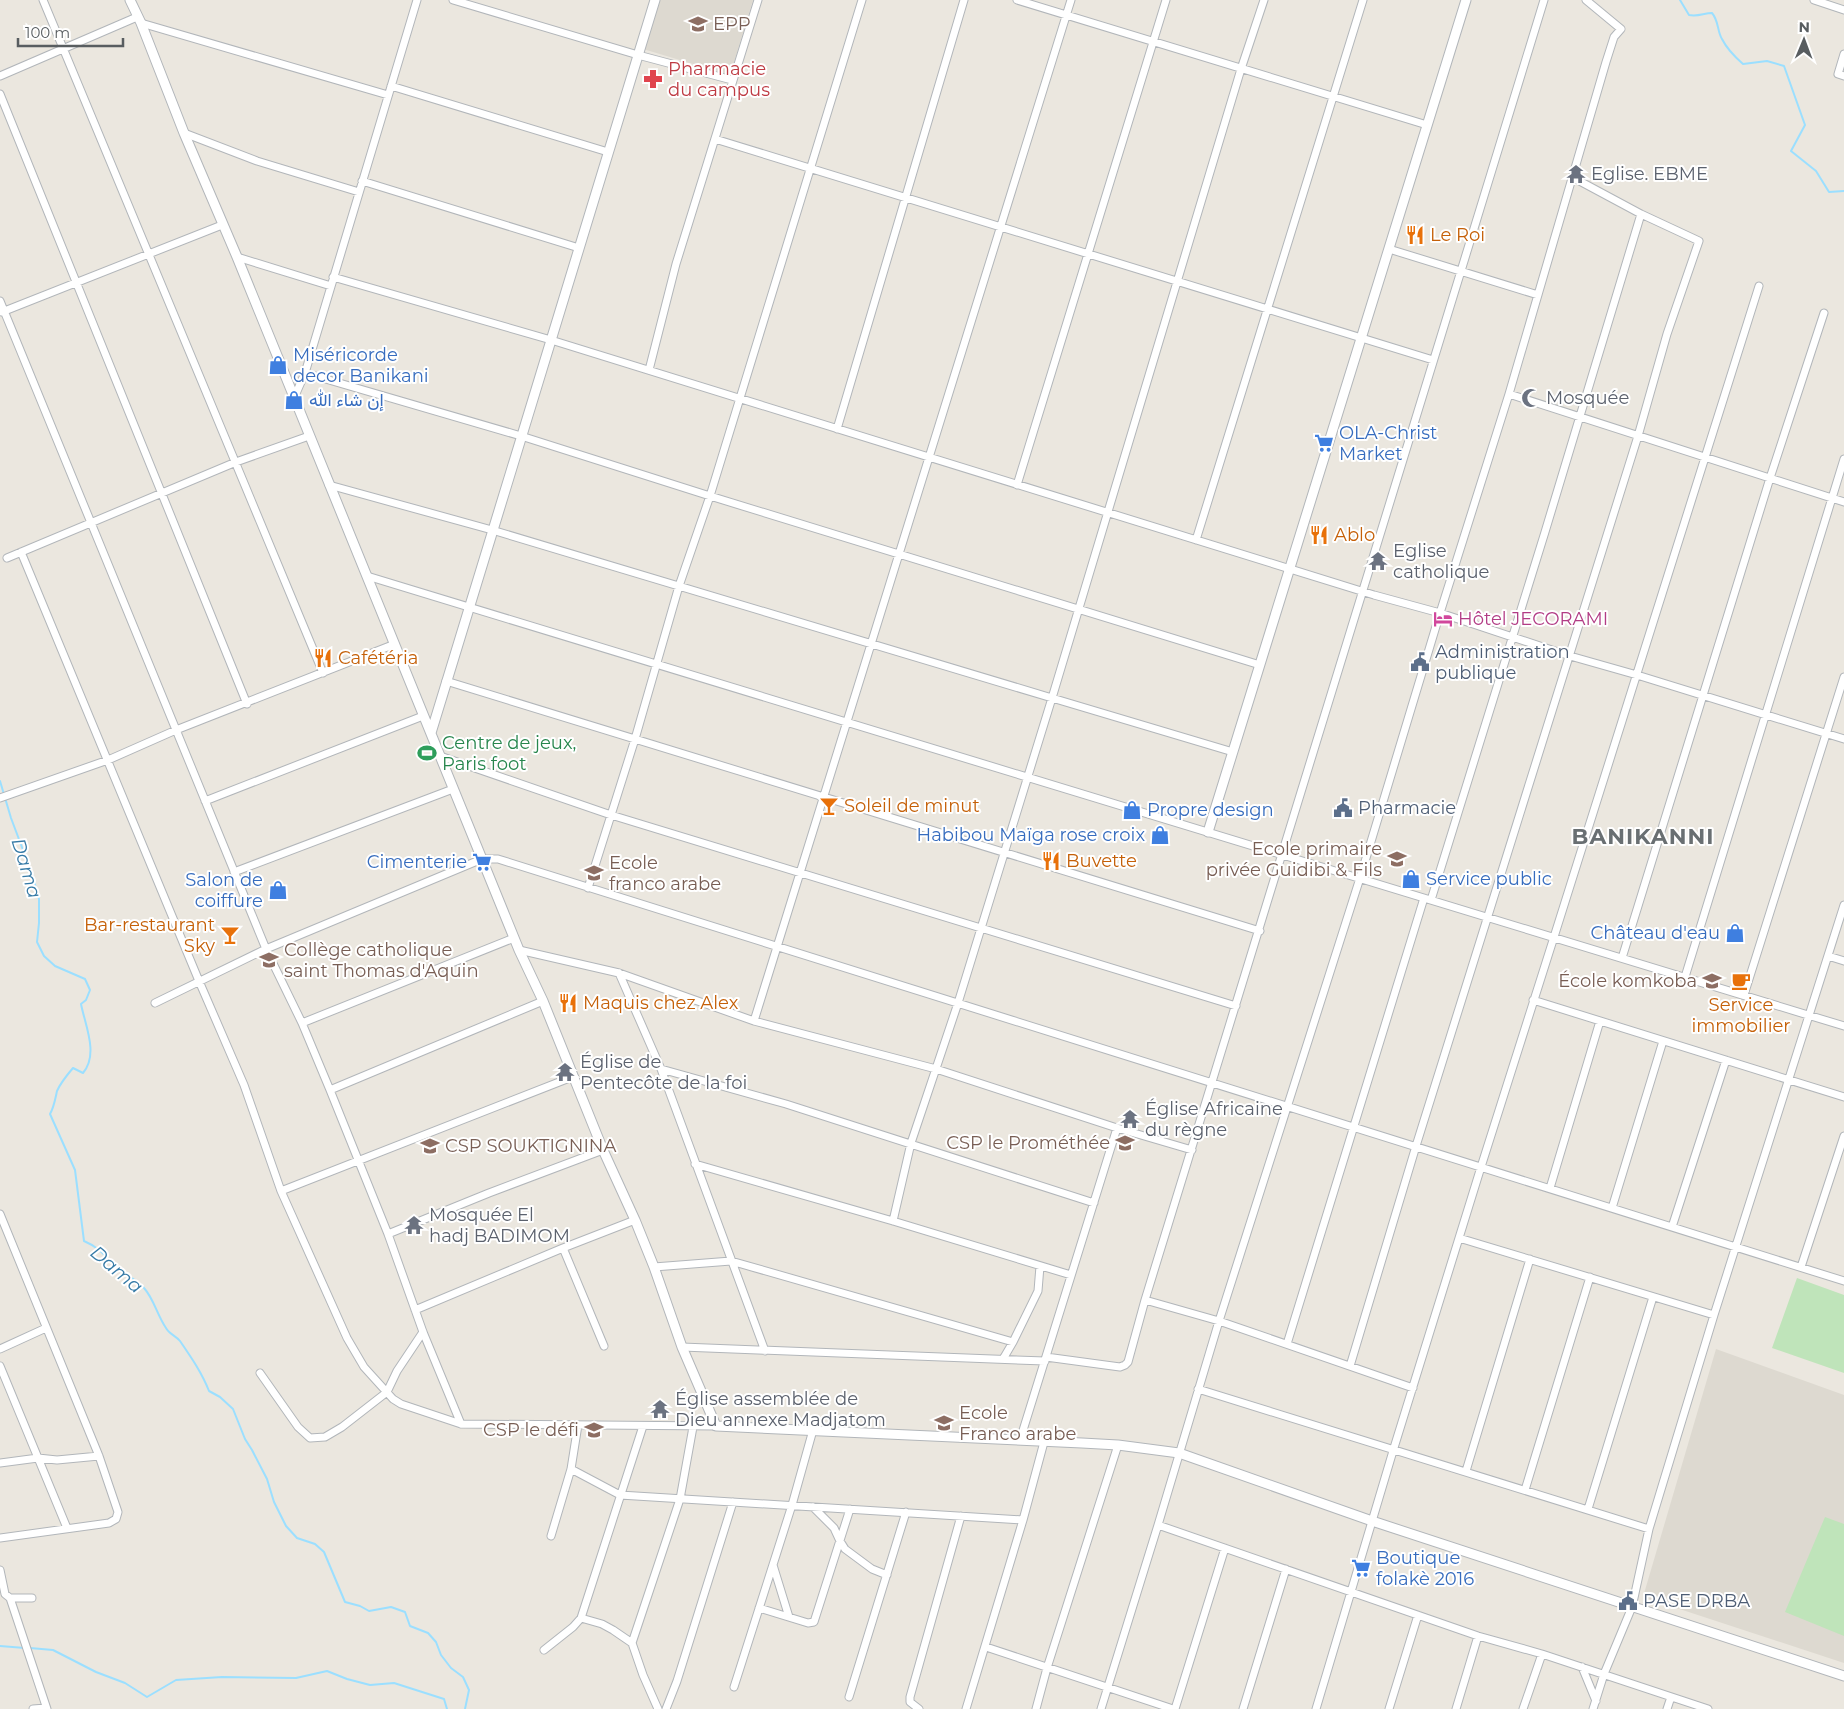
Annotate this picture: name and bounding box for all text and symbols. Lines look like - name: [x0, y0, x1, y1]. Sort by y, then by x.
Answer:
- school or university icon: EPP: [687, 13, 709, 35]
- place label: EPP: [713, 13, 751, 35]
- scale bar: [18, 15, 122, 47]
- north arrow: [1779, 15, 1829, 65]
- text: N: [1798, 18, 1810, 36]
- text: 100 m: [25, 23, 70, 42]
- place label: Pharmacie du campus: [668, 58, 770, 101]
- pharmacy icon: Pharmacie du campus: [642, 68, 664, 90]
- temple icon: Eglise. EBME: [1565, 163, 1587, 185]
- place label: Eglise. EBME: [1591, 163, 1708, 185]
- restaurant icon: Le Roi: [1404, 224, 1426, 246]
- place label: Le Roi: [1430, 224, 1485, 246]
- place label: Miséricorde decor Banikani: [293, 344, 429, 387]
- shop icon: Miséricorde decor Banikani: [267, 354, 289, 376]
- mosque icon: Mosquée: [1520, 387, 1542, 409]
- place label: Mosquée: [1546, 387, 1629, 409]
- shop icon: إن شاء الله: [283, 389, 305, 411]
- place label: إن شاء الله: [309, 389, 384, 412]
- place label: OLA-Christ Market: [1339, 422, 1437, 465]
- supermarket icon: OLA-Christ Market: [1313, 432, 1335, 454]
- restaurant icon: Ablo: [1308, 524, 1330, 546]
- place label: Ablo: [1334, 524, 1375, 546]
- place label: Eglise catholique: [1393, 540, 1489, 583]
- temple icon: Eglise catholique: [1367, 550, 1389, 572]
- hotel icon: Hôtel JECORAMI: [1432, 608, 1454, 630]
- place label: Hôtel JECORAMI: [1458, 608, 1608, 630]
- place label: Administration publique: [1435, 641, 1570, 684]
- restaurant icon: Cafétéria: [312, 647, 334, 669]
- place label: Cafétéria: [338, 647, 418, 669]
- public building icon: Administration publique: [1409, 651, 1431, 673]
- place label: Centre de jeux, Paris foot: [442, 732, 576, 775]
- sports icon: Centre de jeux, Paris foot: [416, 742, 438, 764]
- bar icon: Soleil de minut: [818, 795, 840, 817]
- place label: Soleil de minut: [844, 795, 980, 817]
- public building icon: Pharmacie: [1332, 797, 1354, 819]
- place label: Pharmacie: [1358, 797, 1456, 819]
- shop icon: Propre design: [1121, 799, 1143, 821]
- place label: Propre design: [1147, 799, 1274, 821]
- district label: BANIKANNI: [1572, 823, 1714, 850]
- place label: Habibou Maïga rose croix: [917, 824, 1145, 846]
- shop icon: Habibou Maïga rose croix: [1149, 824, 1171, 846]
- water label: Dama: [7, 835, 47, 901]
- place label: Ecole primaire privée Guidibi & Fils: [1206, 838, 1382, 881]
- school or university icon: Ecole primaire privée Guidibi & Fils: [1386, 848, 1408, 870]
- restaurant icon: Buvette: [1040, 850, 1062, 872]
- place label: Buvette: [1066, 850, 1137, 872]
- place label: Cimenterie: [367, 851, 467, 873]
- supermarket icon: Cimenterie: [471, 851, 493, 873]
- place label: Ecole franco arabe: [609, 852, 721, 895]
- school or university icon: Ecole franco arabe: [583, 862, 605, 884]
- shop icon: Service public: [1400, 868, 1422, 890]
- place label: Service public: [1426, 868, 1552, 890]
- place label: Salon de coiffure: [185, 869, 263, 912]
- shop icon: Salon de coiffure: [267, 879, 289, 901]
- place label: Bar-restaurant Sky: [84, 914, 215, 957]
- place label: Château d'eau: [1591, 922, 1720, 944]
- shop icon: Château d'eau: [1724, 922, 1746, 944]
- bar icon: Bar-restaurant Sky: [219, 924, 241, 946]
- place label: Collège catholique saint Thomas d'Aquin: [284, 939, 479, 982]
- school or university icon: Collège catholique saint Thomas d'Aquin: [258, 949, 280, 971]
- place label: École komkoba: [1558, 970, 1697, 992]
- school or university icon: École komkoba: [1701, 970, 1723, 992]
- cafe icon: Service immobilier: [1730, 970, 1752, 992]
- restaurant icon: Maquis chez Alex: [557, 992, 579, 1014]
- place label: Maquis chez Alex: [583, 992, 739, 1014]
- place label: Service immobilier: [1691, 994, 1791, 1037]
- place label: Église de Pentecôte de la foi: [580, 1051, 747, 1094]
- temple icon: Église de Pentecôte de la foi: [554, 1061, 576, 1083]
- place label: Église Africaine du règne: [1145, 1098, 1283, 1141]
- temple icon: Église Africaine du règne: [1119, 1108, 1141, 1130]
- place label: CSP le Prométhée: [946, 1132, 1110, 1154]
- school or university icon: CSP le Prométhée: [1114, 1132, 1136, 1154]
- school or university icon: CSP SOUKTIGNINA: [419, 1135, 441, 1157]
- place label: CSP SOUKTIGNINA: [445, 1135, 616, 1157]
- place label: Mosquée El hadj BADIMOM: [429, 1204, 570, 1247]
- temple icon: Mosquée El hadj BADIMOM: [403, 1214, 425, 1236]
- water label: Dama: [86, 1241, 148, 1298]
- place label: Église assemblée de Dieu annexe Madjatom: [675, 1388, 886, 1431]
- temple icon: Église assemblée de Dieu annexe Madjatom: [649, 1398, 671, 1420]
- place label: Ecole Franco arabe: [959, 1402, 1076, 1445]
- school or university icon: Ecole Franco arabe: [933, 1412, 955, 1434]
- place label: CSP le défi: [483, 1419, 579, 1441]
- school or university icon: CSP le défi: [583, 1419, 605, 1441]
- place label: Boutique folakè 2016: [1376, 1547, 1474, 1590]
- supermarket icon: Boutique folakè 2016: [1350, 1557, 1372, 1579]
- public building icon: PASE DRBA: [1617, 1590, 1639, 1612]
- place label: PASE DRBA: [1643, 1590, 1750, 1612]

